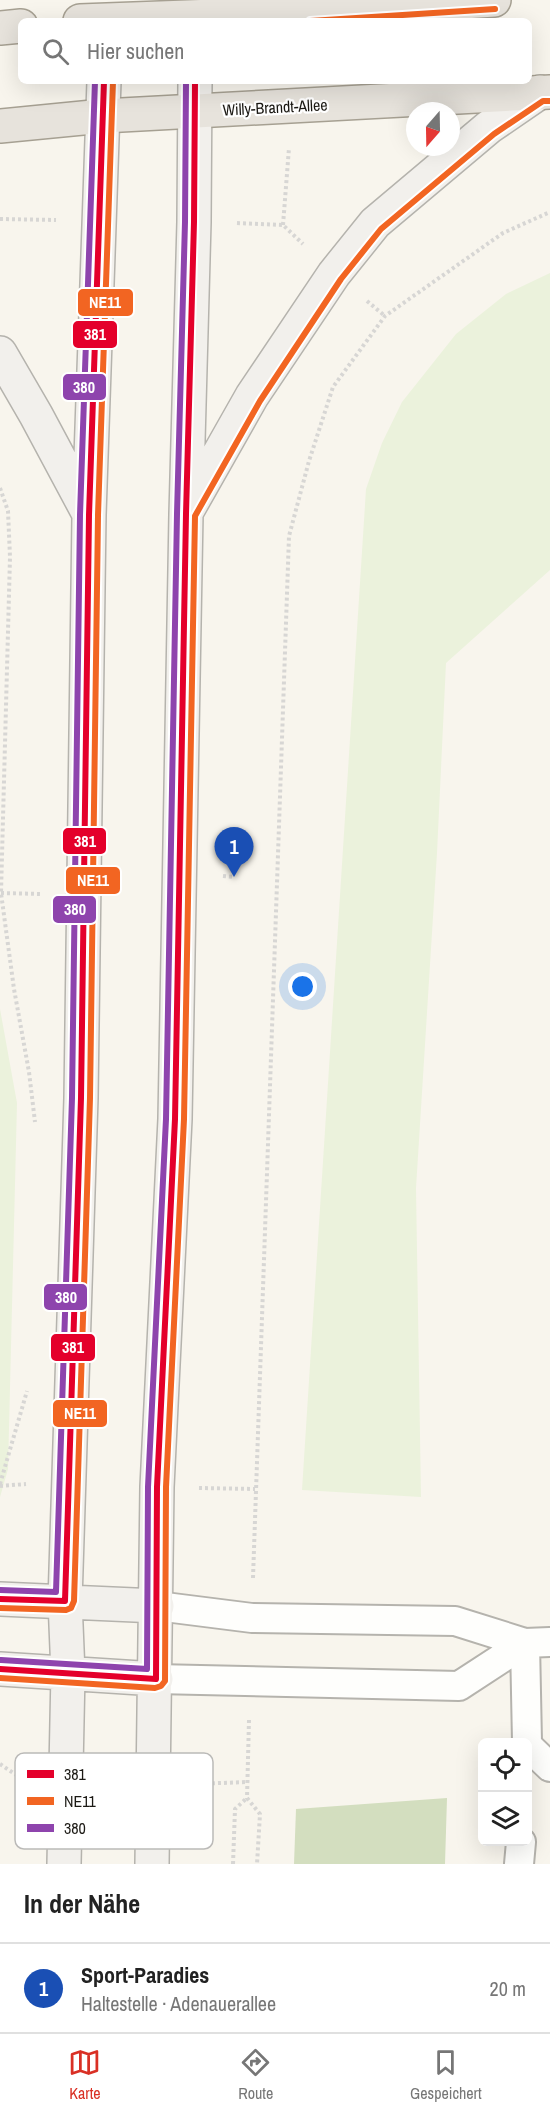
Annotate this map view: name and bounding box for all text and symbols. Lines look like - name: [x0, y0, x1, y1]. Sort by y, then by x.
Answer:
- search box: [18, 18, 532, 84]
- icon: search: [39, 35, 72, 68]
- text: Hier suchen: [87, 36, 184, 66]
- street label: Willy-Brandt-Allee: [222, 93, 328, 121]
- north arrow: [406, 102, 460, 156]
- line badge: NE11: [77, 288, 134, 317]
- text: NE11: [89, 291, 122, 313]
- line badge: 381: [72, 320, 118, 349]
- text: 381: [84, 323, 107, 345]
- line badge: 380: [62, 373, 107, 401]
- text: 380: [73, 376, 95, 398]
- line badge: 381: [62, 827, 107, 855]
- pin: 1: [214, 828, 254, 877]
- text: 381: [74, 830, 97, 852]
- line badge: NE11: [65, 866, 121, 895]
- text: NE11: [77, 869, 110, 891]
- line badge: 380: [52, 895, 97, 924]
- text: 380: [64, 898, 86, 920]
- your location: [288, 972, 317, 1001]
- line badge: 380: [43, 1283, 88, 1311]
- text: 380: [55, 1286, 77, 1308]
- line badge: 381: [50, 1333, 96, 1362]
- text: 381: [62, 1336, 85, 1358]
- line badge: NE11: [52, 1399, 108, 1428]
- text: NE11: [64, 1402, 97, 1424]
- map controls: [478, 1738, 532, 1846]
- button: locate: [478, 1738, 532, 1792]
- legend: [15, 1753, 213, 1849]
- text: 381: [64, 1763, 87, 1785]
- text: NE11: [64, 1790, 97, 1812]
- button: layers: [478, 1792, 532, 1846]
- text: 380: [64, 1817, 86, 1839]
- text: In der Nähe: [24, 1886, 140, 1921]
- text: Sport-Paradies: [81, 1960, 209, 1990]
- text: 1: [39, 1975, 48, 2002]
- text: 20 m: [490, 1975, 526, 2002]
- text: Haltestelle · Adenauerallee: [81, 1990, 276, 2017]
- tab: Karte: [68, 2046, 101, 2104]
- tab: Route: [238, 2046, 273, 2104]
- tab: Gespeichert: [410, 2046, 482, 2104]

